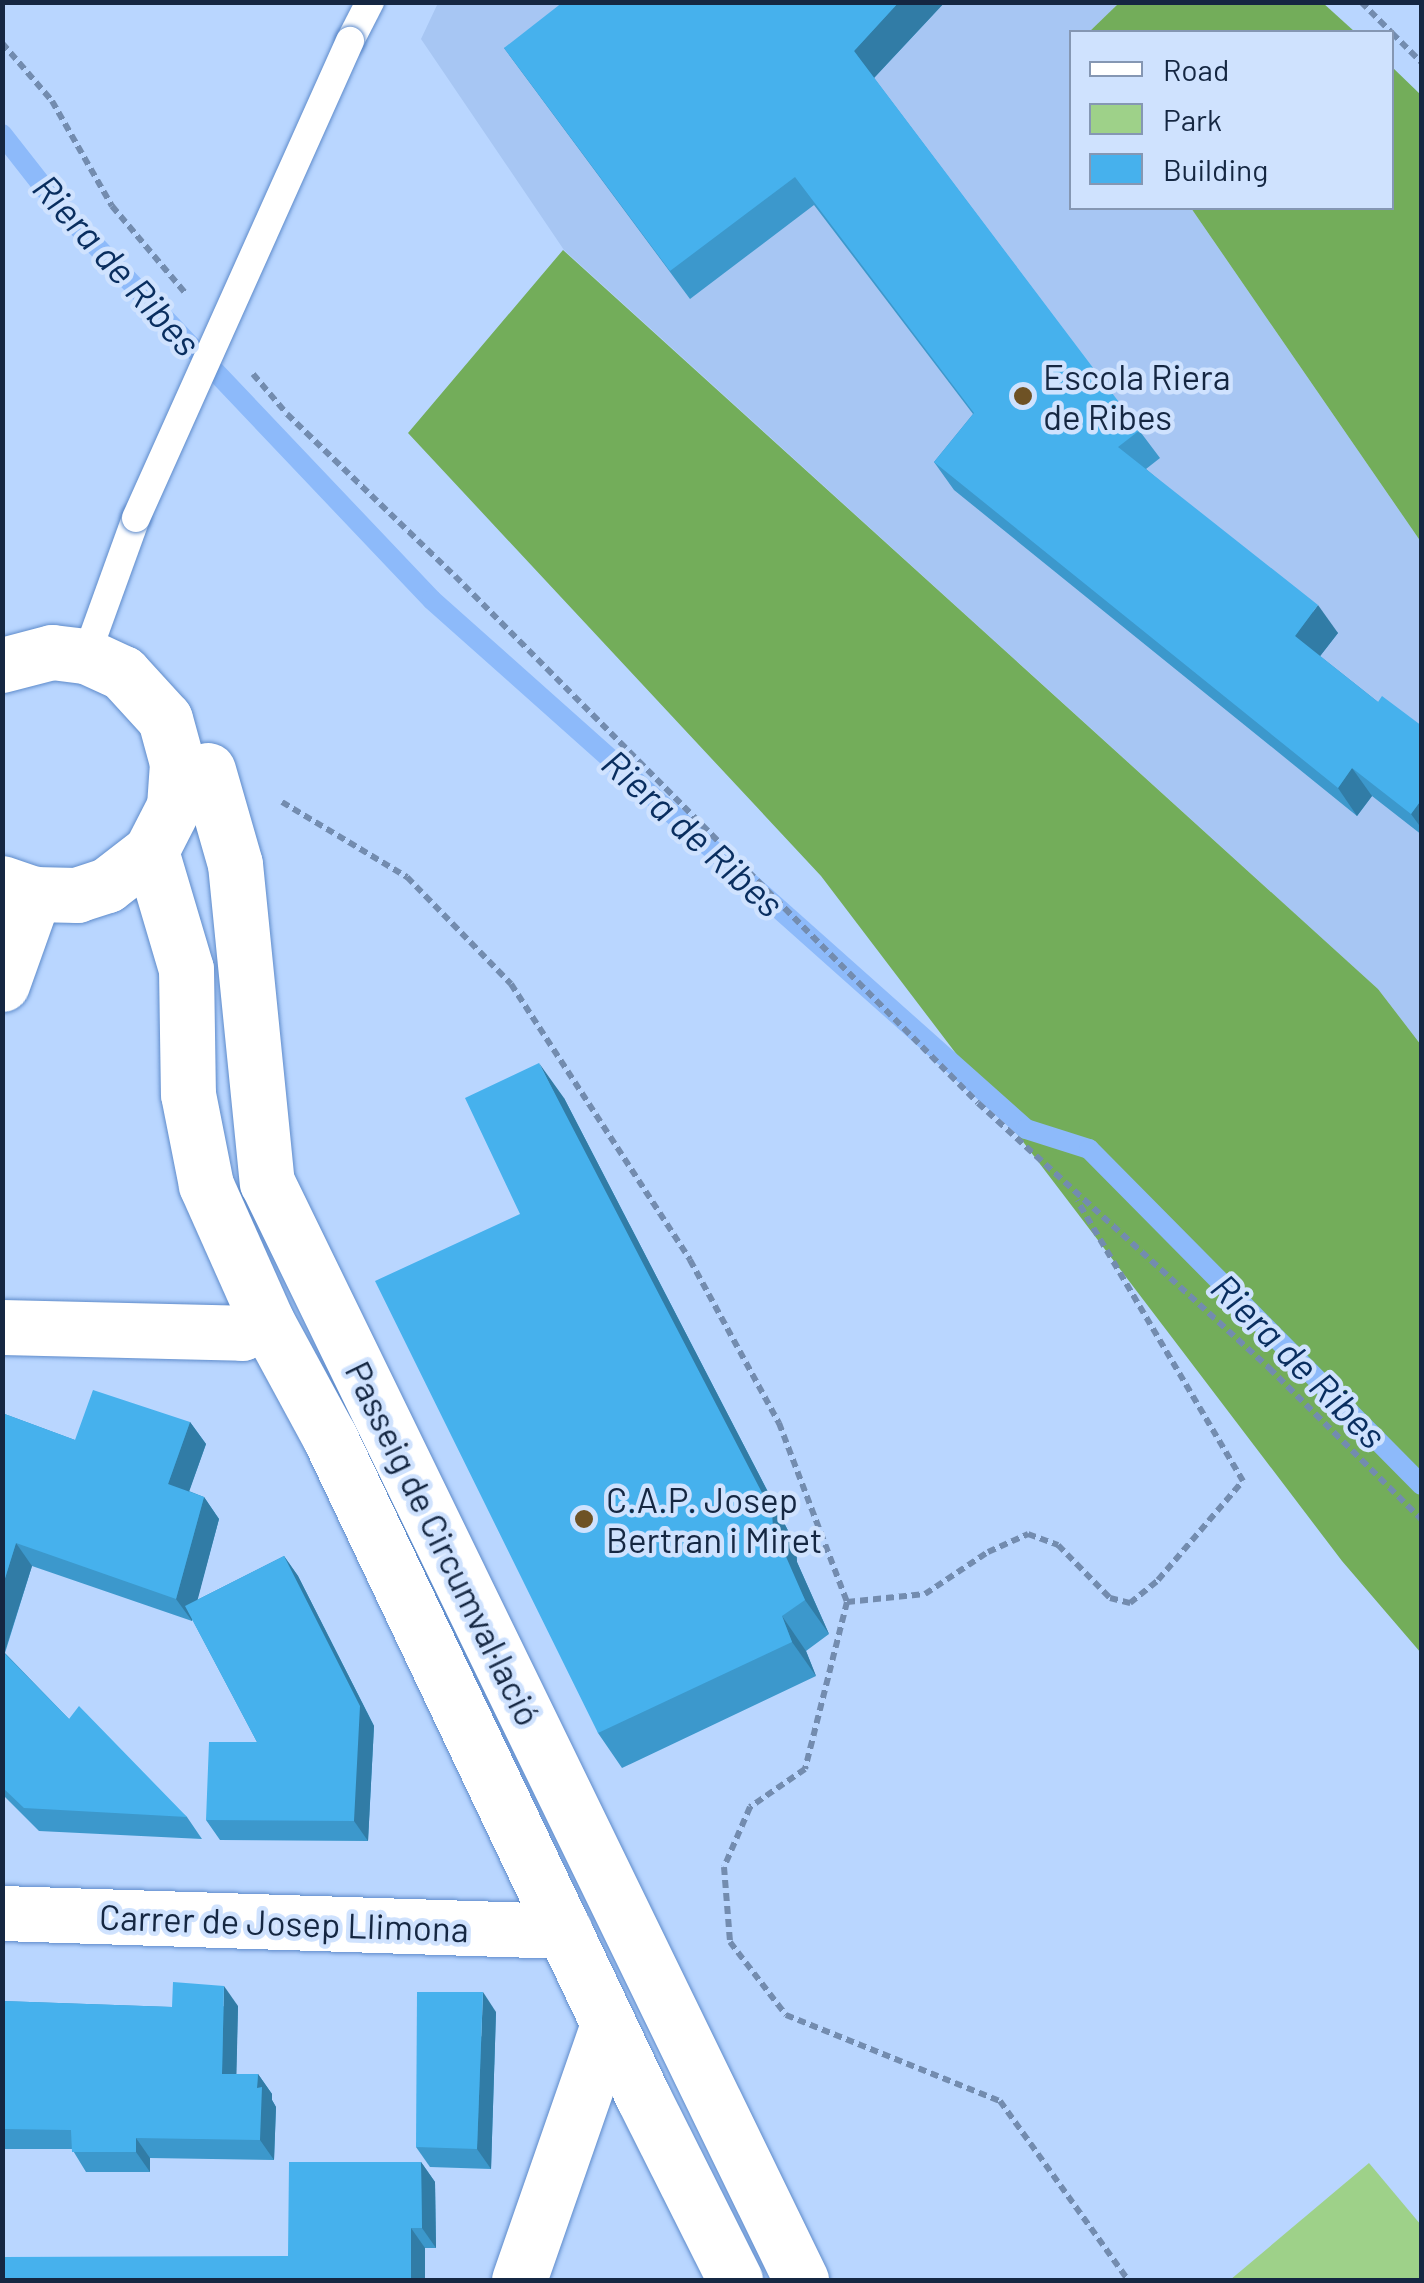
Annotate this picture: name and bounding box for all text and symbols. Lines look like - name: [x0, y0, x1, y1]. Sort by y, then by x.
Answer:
- legend: [1069, 30, 1394, 210]
- text: Road: [1163, 51, 1229, 87]
- text: Park: [1163, 101, 1222, 137]
- text: Building: [1163, 151, 1268, 187]
- water label: Riera de Ribes: [24, 165, 210, 365]
- place label: Escola Riera de Ribes: [1043, 355, 1231, 437]
- marker: Escola Riera de Ribes: [1012, 385, 1034, 407]
- water label: Riera de Ribes: [593, 740, 793, 926]
- water label: Riera de Ribes: [1202, 1264, 1396, 1458]
- street label: Passeig de Circumval·lació: [338, 1354, 550, 1732]
- place label: C.A.P. Josep Bertran i Miret: [606, 1478, 823, 1560]
- marker: C.A.P. Josep Bertran i Miret: [571, 1506, 597, 1532]
- street label: Carrer de Josep Llimona: [98, 1895, 470, 1949]

